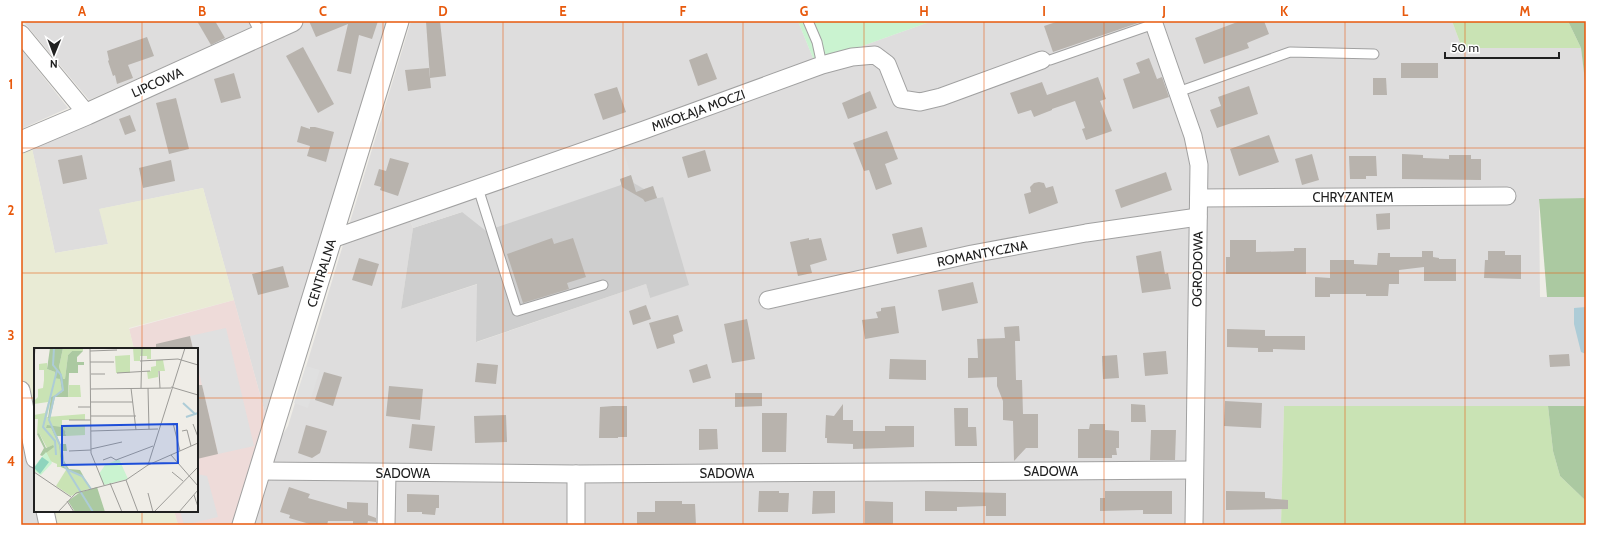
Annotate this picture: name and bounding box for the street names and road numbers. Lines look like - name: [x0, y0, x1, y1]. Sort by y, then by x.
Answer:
- street label: LIPCOWA: [129, 64, 185, 100]
- street label: MIKOŁAJA MOCZI: [649, 86, 747, 134]
- street label: CHRYZANTEM: [1312, 189, 1394, 205]
- street label: OGRODOWA: [1188, 231, 1206, 307]
- street label: ROMANTYCZNA: [935, 236, 1029, 270]
- street label: CENTRALNA: [303, 237, 339, 309]
- street label: SADOWA: [1024, 463, 1078, 479]
- street label: SADOWA: [376, 465, 430, 481]
- street label: SADOWA: [700, 465, 754, 481]

